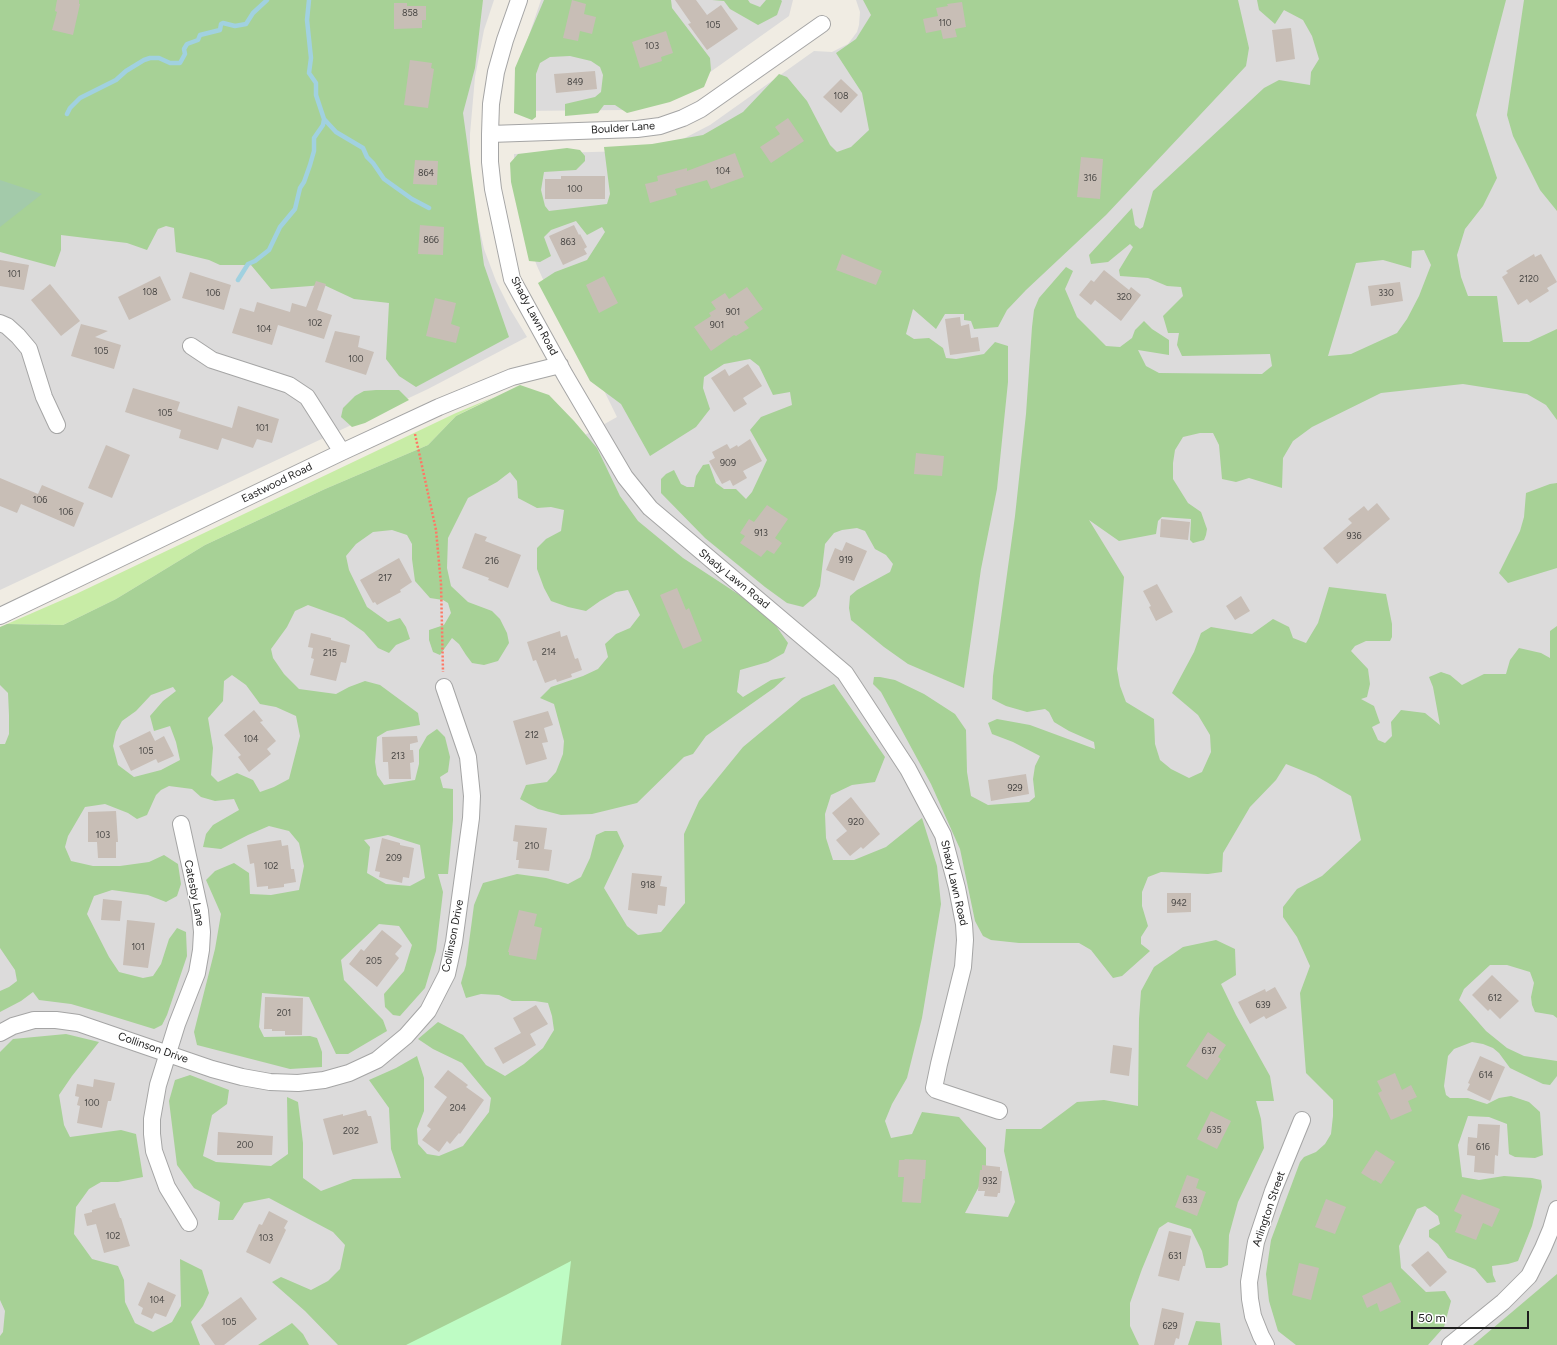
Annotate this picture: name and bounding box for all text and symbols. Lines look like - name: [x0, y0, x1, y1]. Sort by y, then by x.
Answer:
- house number: 858: [402, 8, 418, 18]
- house number: 110: [938, 18, 952, 28]
- house number: 105: [706, 20, 720, 30]
- house number: 103: [645, 41, 659, 51]
- house number: 849: [567, 77, 583, 87]
- house number: 108: [833, 91, 849, 101]
- street label: Boulder Lane: [591, 119, 655, 137]
- house number: 104: [715, 166, 731, 176]
- house number: 864: [418, 168, 434, 178]
- house number: 316: [1083, 173, 1097, 183]
- house number: 100: [567, 184, 583, 194]
- house number: 866: [423, 235, 439, 245]
- house number: 863: [560, 237, 576, 247]
- house number: 101: [7, 269, 21, 279]
- street label: Shady Lawn Road: [508, 274, 560, 358]
- house number: 2120: [1519, 274, 1539, 284]
- house number: 108: [142, 287, 158, 297]
- house number: 106: [206, 288, 220, 298]
- house number: 330: [1378, 288, 1394, 298]
- house number: 320: [1116, 292, 1132, 302]
- house number: 901: [726, 307, 740, 317]
- house number: 102: [308, 318, 322, 328]
- house number: 901: [710, 320, 724, 330]
- house number: 104: [256, 324, 272, 334]
- house number: 105: [94, 346, 108, 356]
- house number: 100: [348, 354, 364, 364]
- house number: 105: [158, 408, 172, 418]
- house number: 101: [255, 423, 269, 433]
- house number: 909: [720, 458, 736, 468]
- street label: Eastwood Road: [239, 460, 315, 506]
- house number: 106: [33, 495, 47, 505]
- house number: 106: [59, 507, 73, 517]
- house number: 913: [754, 528, 768, 538]
- house number: 936: [1346, 531, 1362, 541]
- street label: Shady Lawn Road: [696, 546, 772, 612]
- house number: 919: [839, 555, 853, 565]
- house number: 216: [485, 556, 499, 566]
- house number: 217: [378, 573, 392, 583]
- house number: 214: [542, 647, 556, 657]
- house number: 215: [323, 648, 337, 658]
- house number: 212: [525, 730, 539, 740]
- house number: 104: [243, 734, 259, 744]
- house number: 105: [139, 746, 153, 756]
- house number: 213: [391, 751, 405, 761]
- house number: 929: [1007, 783, 1023, 793]
- house number: 920: [848, 817, 864, 827]
- house number: 103: [96, 830, 110, 840]
- street label: Shady Lawn Road: [938, 839, 970, 927]
- house number: 210: [525, 841, 539, 851]
- house number: 209: [386, 853, 402, 863]
- street label: Catesby Lane: [181, 859, 207, 927]
- house number: 102: [264, 861, 278, 871]
- house number: 918: [641, 880, 655, 890]
- house number: 942: [1171, 898, 1187, 908]
- street label: Collinson Drive: [439, 899, 467, 973]
- house number: 101: [131, 942, 145, 952]
- house number: 205: [366, 956, 382, 966]
- house number: 612: [1488, 993, 1502, 1003]
- house number: 639: [1255, 1000, 1271, 1010]
- house number: 201: [277, 1008, 291, 1018]
- street label: Collinson Drive: [116, 1030, 190, 1066]
- house number: 637: [1202, 1046, 1216, 1056]
- house number: 614: [1479, 1070, 1493, 1080]
- house number: 100: [84, 1098, 100, 1108]
- house number: 204: [450, 1103, 466, 1113]
- house number: 635: [1206, 1125, 1222, 1135]
- house number: 202: [343, 1126, 359, 1136]
- house number: 200: [237, 1140, 253, 1150]
- house number: 616: [1476, 1142, 1490, 1152]
- street label: Arlington Street: [1250, 1170, 1288, 1248]
- house number: 932: [982, 1176, 998, 1186]
- house number: 633: [1183, 1195, 1197, 1205]
- house number: 102: [106, 1231, 120, 1241]
- house number: 103: [259, 1233, 273, 1243]
- house number: 631: [1168, 1251, 1182, 1261]
- house number: 104: [149, 1295, 165, 1305]
- scale bar: [1413, 1303, 1531, 1329]
- text: 50 m: [1418, 1311, 1446, 1325]
- house number: 105: [222, 1317, 236, 1327]
- house number: 629: [1162, 1321, 1178, 1331]

